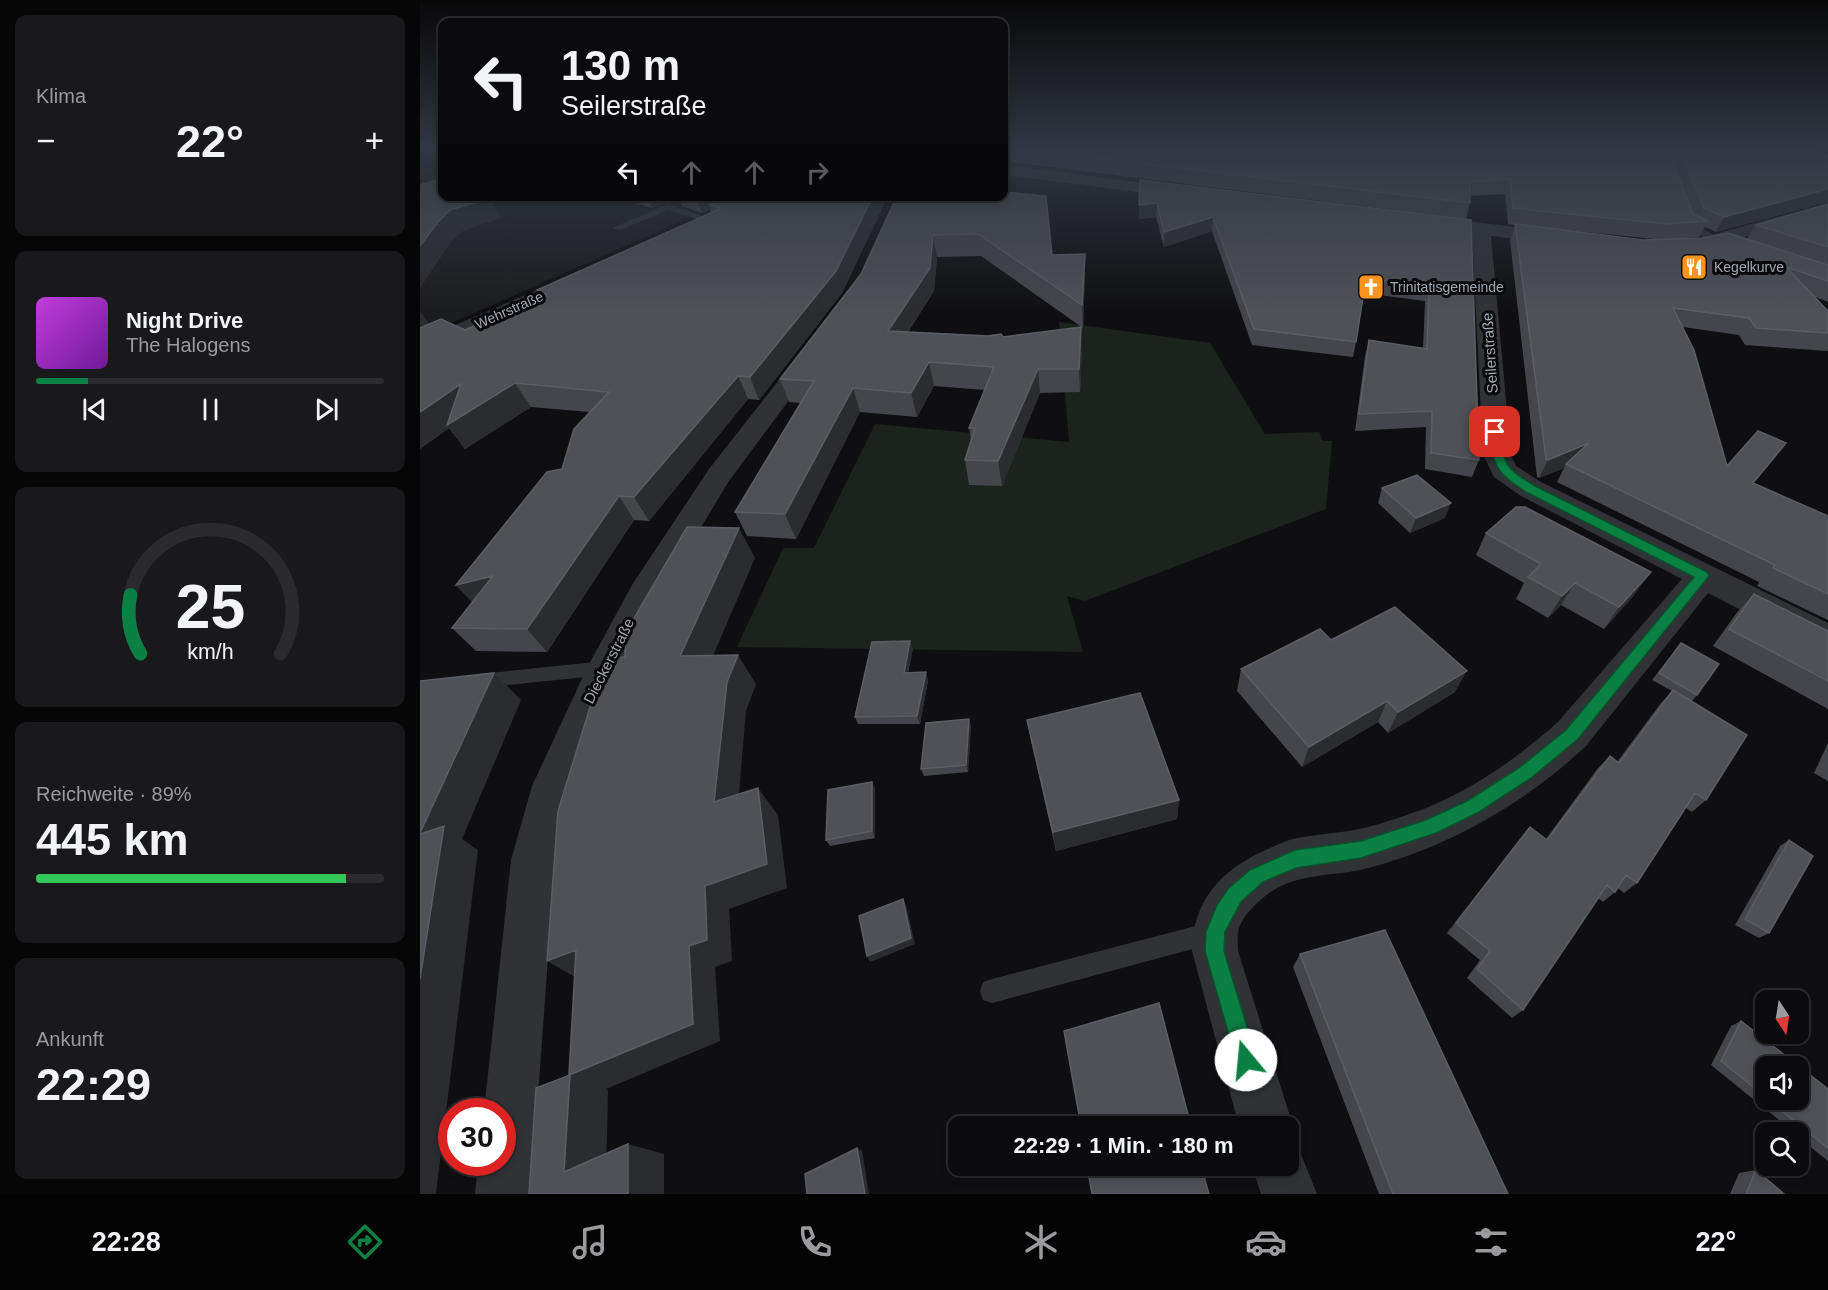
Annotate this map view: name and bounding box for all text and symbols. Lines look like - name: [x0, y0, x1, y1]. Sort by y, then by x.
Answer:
- icon: left: [462, 42, 540, 120]
- text: 130 m: [561, 42, 680, 89]
- text: Klima: [36, 85, 86, 107]
- text: Seilerstraße: [561, 91, 707, 121]
- text: 22°: [176, 116, 244, 167]
- text: −: [36, 122, 55, 159]
- text: +: [365, 122, 384, 159]
- icon: left: [612, 156, 645, 189]
- icon: ahead: [675, 156, 708, 189]
- icon: ahead: [738, 156, 771, 189]
- icon: right: [801, 156, 834, 189]
- restaurant icon: Kegelkurve: [1679, 252, 1709, 282]
- place label: Kegelkurve: [1714, 259, 1784, 275]
- church icon: Trinitatisgemeinde: [1356, 272, 1386, 302]
- place label: Trinitatisgemeinde: [1390, 279, 1504, 295]
- street label: Wehrstraße: [472, 288, 546, 332]
- text: Night Drive: [126, 308, 243, 333]
- street label: Seilerstraße: [1478, 312, 1501, 394]
- text: The Halogens: [126, 334, 251, 356]
- icon: previous: [78, 393, 111, 426]
- icon: pause: [194, 393, 227, 426]
- icon: next: [310, 393, 343, 426]
- pin: [1469, 406, 1520, 457]
- icon: arrive: [1478, 415, 1511, 448]
- text: 25: [175, 572, 245, 641]
- street label: Dieckerstraße: [580, 615, 637, 706]
- text: km/h: [187, 640, 233, 664]
- text: Reichweite · 89%: [36, 783, 192, 805]
- text: 445 km: [36, 814, 189, 865]
- north arrow: [1755, 990, 1809, 1044]
- map controls: [1755, 990, 1809, 1176]
- text: Ankunft: [36, 1028, 104, 1050]
- position arrow: [1214, 1028, 1278, 1092]
- button: sound: [1755, 1056, 1809, 1110]
- text: 22:29: [36, 1059, 151, 1110]
- speed limit sign: 30: [438, 1098, 516, 1176]
- button: search: [1755, 1122, 1809, 1176]
- text: 22:29 · 1 Min. · 180 m: [1013, 1133, 1234, 1158]
- icon: directions: [344, 1221, 386, 1263]
- icon: music: [569, 1221, 611, 1263]
- icon: phone: [794, 1221, 836, 1263]
- icon: climate: [1020, 1221, 1062, 1263]
- icon: car: [1245, 1221, 1287, 1263]
- icon: filters: [1470, 1221, 1512, 1263]
- text: 22:28: [92, 1227, 161, 1257]
- text: 22°: [1695, 1227, 1736, 1257]

